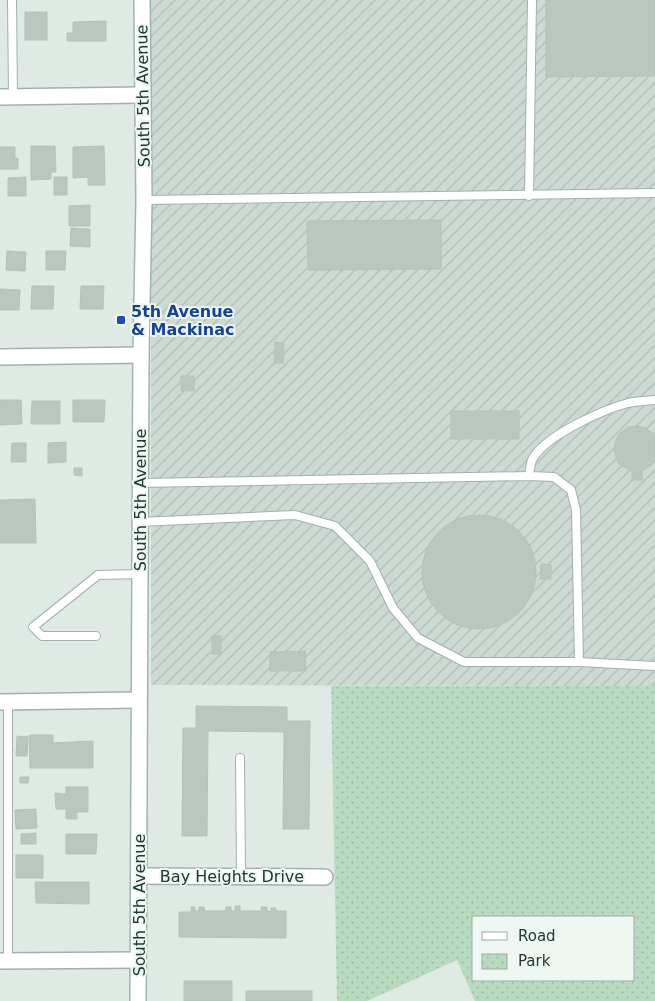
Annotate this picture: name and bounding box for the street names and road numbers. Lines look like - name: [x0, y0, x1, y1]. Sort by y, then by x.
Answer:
- street label: South 5th Avenue: [132, 24, 154, 168]
- street label: South 5th Avenue: [131, 429, 150, 571]
- street label: South 5th Avenue: [130, 834, 149, 976]
- street label: Bay Heights Drive: [160, 867, 304, 886]

